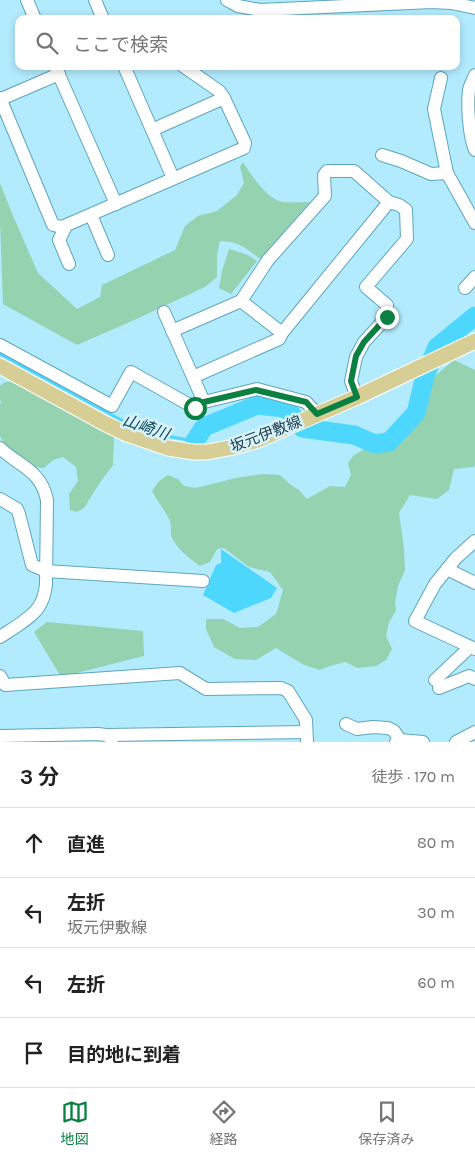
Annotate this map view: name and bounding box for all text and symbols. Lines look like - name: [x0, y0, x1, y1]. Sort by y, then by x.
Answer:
- search box: [15, 15, 460, 70]
- icon: search: [33, 29, 61, 57]
- text: ここで検索: [73, 34, 168, 56]
- route end: [376, 306, 399, 329]
- route start: [184, 397, 207, 420]
- water label: 山崎川: [120, 410, 174, 444]
- street label: 坂元伊敷線: [228, 412, 304, 456]
- text: 3 分: [20, 765, 59, 789]
- text: 徒歩 · 170 m: [371, 767, 455, 786]
- icon: ahead: [20, 829, 48, 857]
- text: 80 m: [417, 833, 455, 852]
- text: 直進: [67, 834, 105, 856]
- text: 左折: [67, 892, 105, 914]
- icon: left: [20, 899, 48, 927]
- text: 30 m: [417, 903, 455, 922]
- text: 坂元伊敷線: [67, 918, 147, 937]
- icon: left: [20, 969, 48, 997]
- text: 60 m: [418, 973, 455, 992]
- text: 左折: [67, 974, 105, 996]
- icon: arrive: [20, 1039, 48, 1067]
- text: 目的地に到着: [67, 1044, 181, 1066]
- tab: 地図: [61, 1098, 89, 1148]
- tab: 経路: [210, 1098, 238, 1148]
- tab: 保存済み: [359, 1098, 415, 1148]

